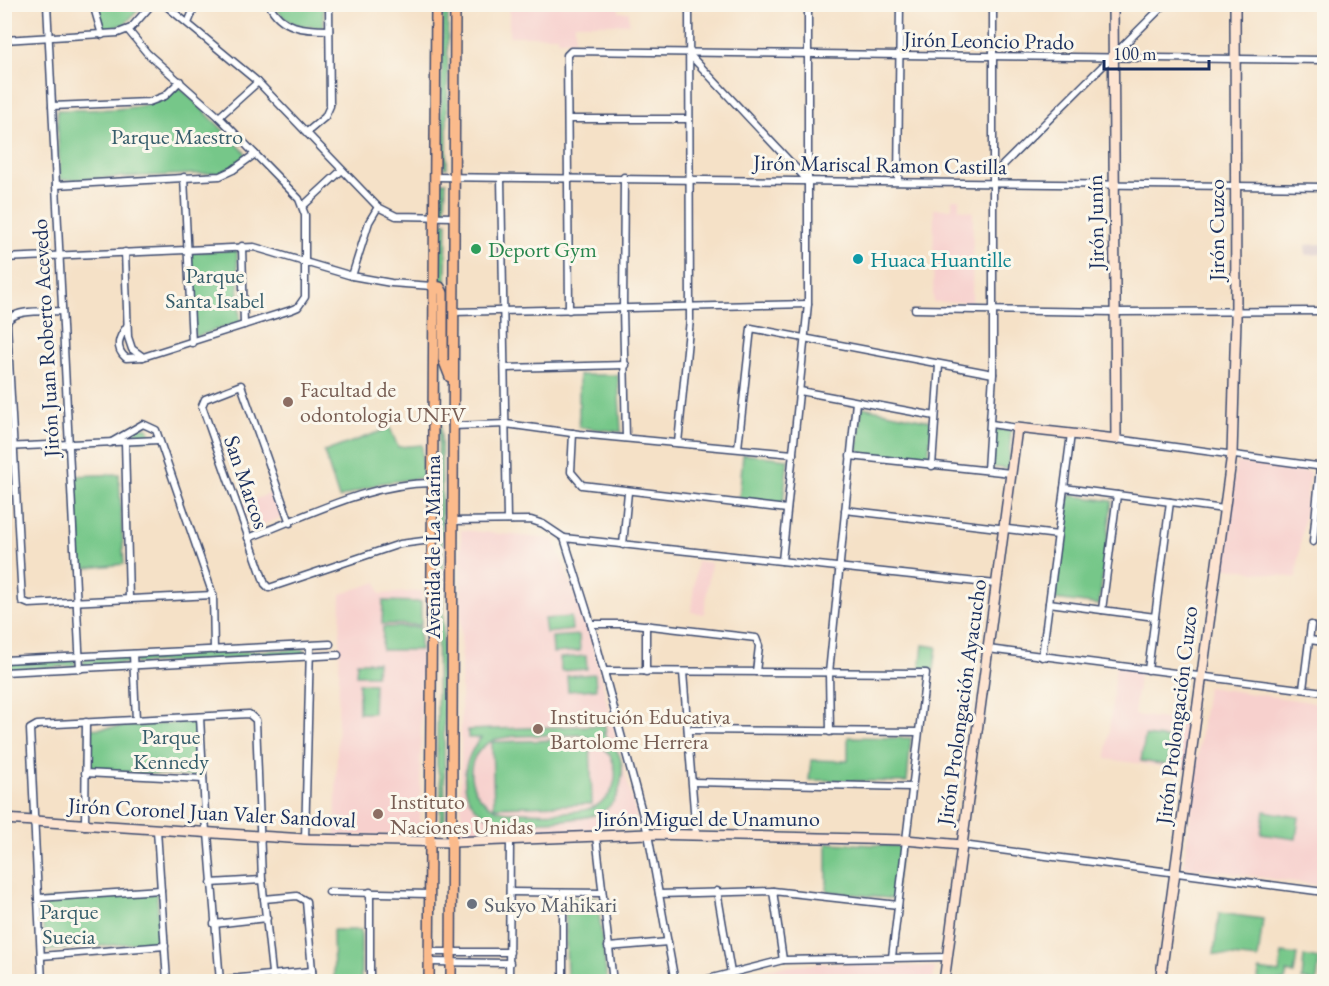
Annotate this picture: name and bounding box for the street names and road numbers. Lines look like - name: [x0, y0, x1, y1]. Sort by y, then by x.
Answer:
- street label: Jirón Leoncio Prado: [901, 24, 1075, 56]
- street label: Jirón Mariscal Ramon Castilla: [751, 148, 1007, 181]
- street label: Jirón Junín: [1080, 174, 1111, 272]
- street label: Jirón Cuzco: [1202, 179, 1231, 283]
- street label: Jirón Juan Roberto Acevedo: [25, 218, 66, 460]
- street label: San Marcos: [217, 432, 276, 533]
- street label: Avenida de La Marina: [418, 455, 447, 640]
- street label: Jirón Prolongación Ayacucho: [930, 577, 993, 829]
- street label: Jirón Prolongación Cuzco: [1148, 604, 1204, 828]
- street label: Jirón Coronel Juan Valer Sandoval: [65, 790, 357, 835]
- street label: Jirón Miguel de Unamuno: [594, 804, 820, 833]

